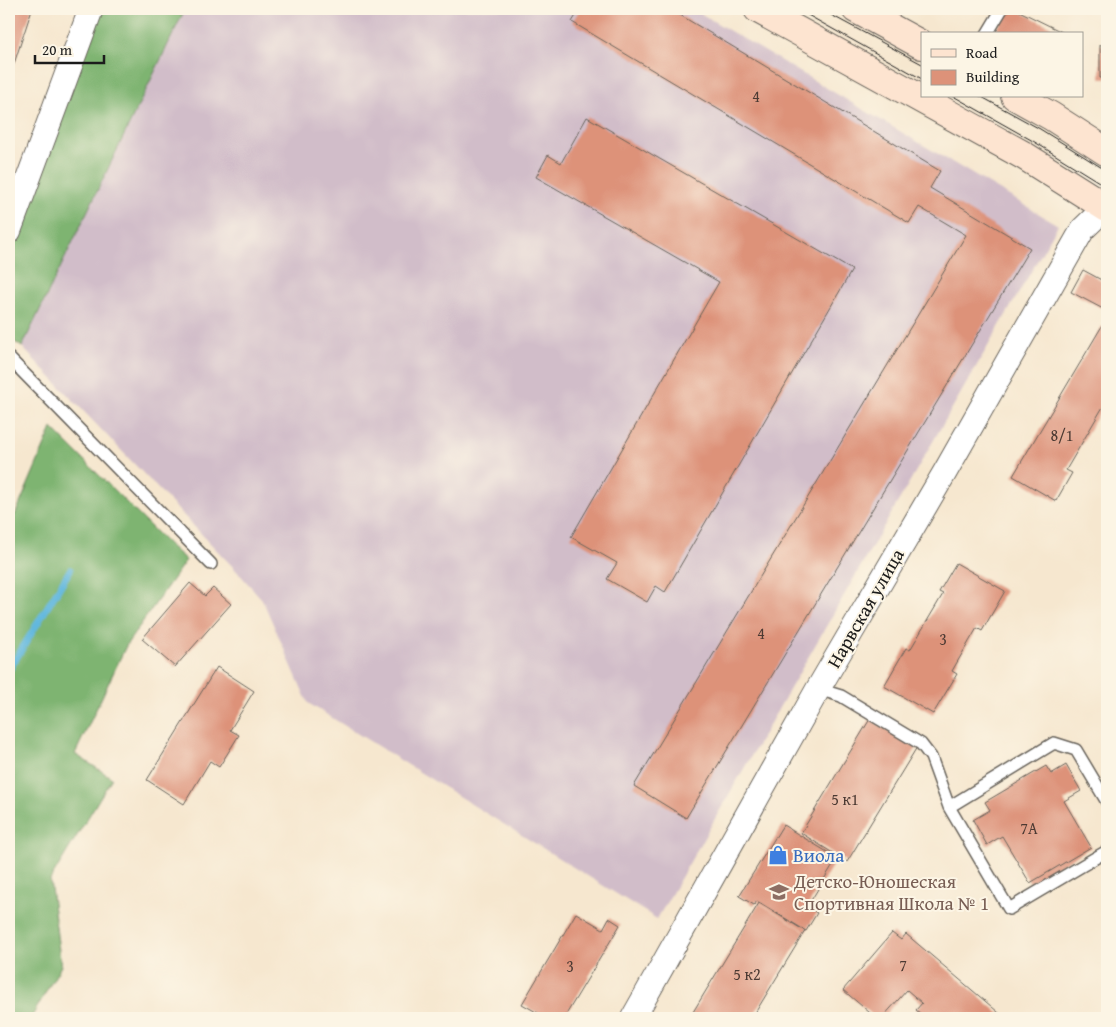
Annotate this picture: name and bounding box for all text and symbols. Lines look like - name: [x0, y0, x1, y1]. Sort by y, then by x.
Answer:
- scale bar: [35, 32, 104, 64]
- legend: [921, 32, 1084, 98]
- text: 20 m: [42, 39, 73, 60]
- text: Road: [966, 42, 997, 63]
- text: Building: [966, 66, 1020, 87]
- house number: 4: [752, 84, 760, 108]
- house number: 8/1: [1051, 423, 1073, 447]
- street label: Нарвская улица: [819, 543, 911, 673]
- house number: 4: [757, 621, 765, 645]
- house number: 3: [939, 627, 947, 651]
- house number: 5 к1: [831, 787, 859, 811]
- house number: 7А: [1020, 816, 1038, 840]
- place label: Виола: [793, 841, 844, 869]
- shop icon: Виола: [767, 844, 789, 866]
- place label: Детско-Юношеская Спортивная Школа № 1: [793, 867, 989, 917]
- school or university icon: Детско-Юношеская Спортивная Школа № 1: [768, 881, 790, 903]
- house number: 7: [899, 953, 907, 977]
- house number: 3: [566, 954, 574, 978]
- house number: 5 к2: [733, 962, 761, 986]

